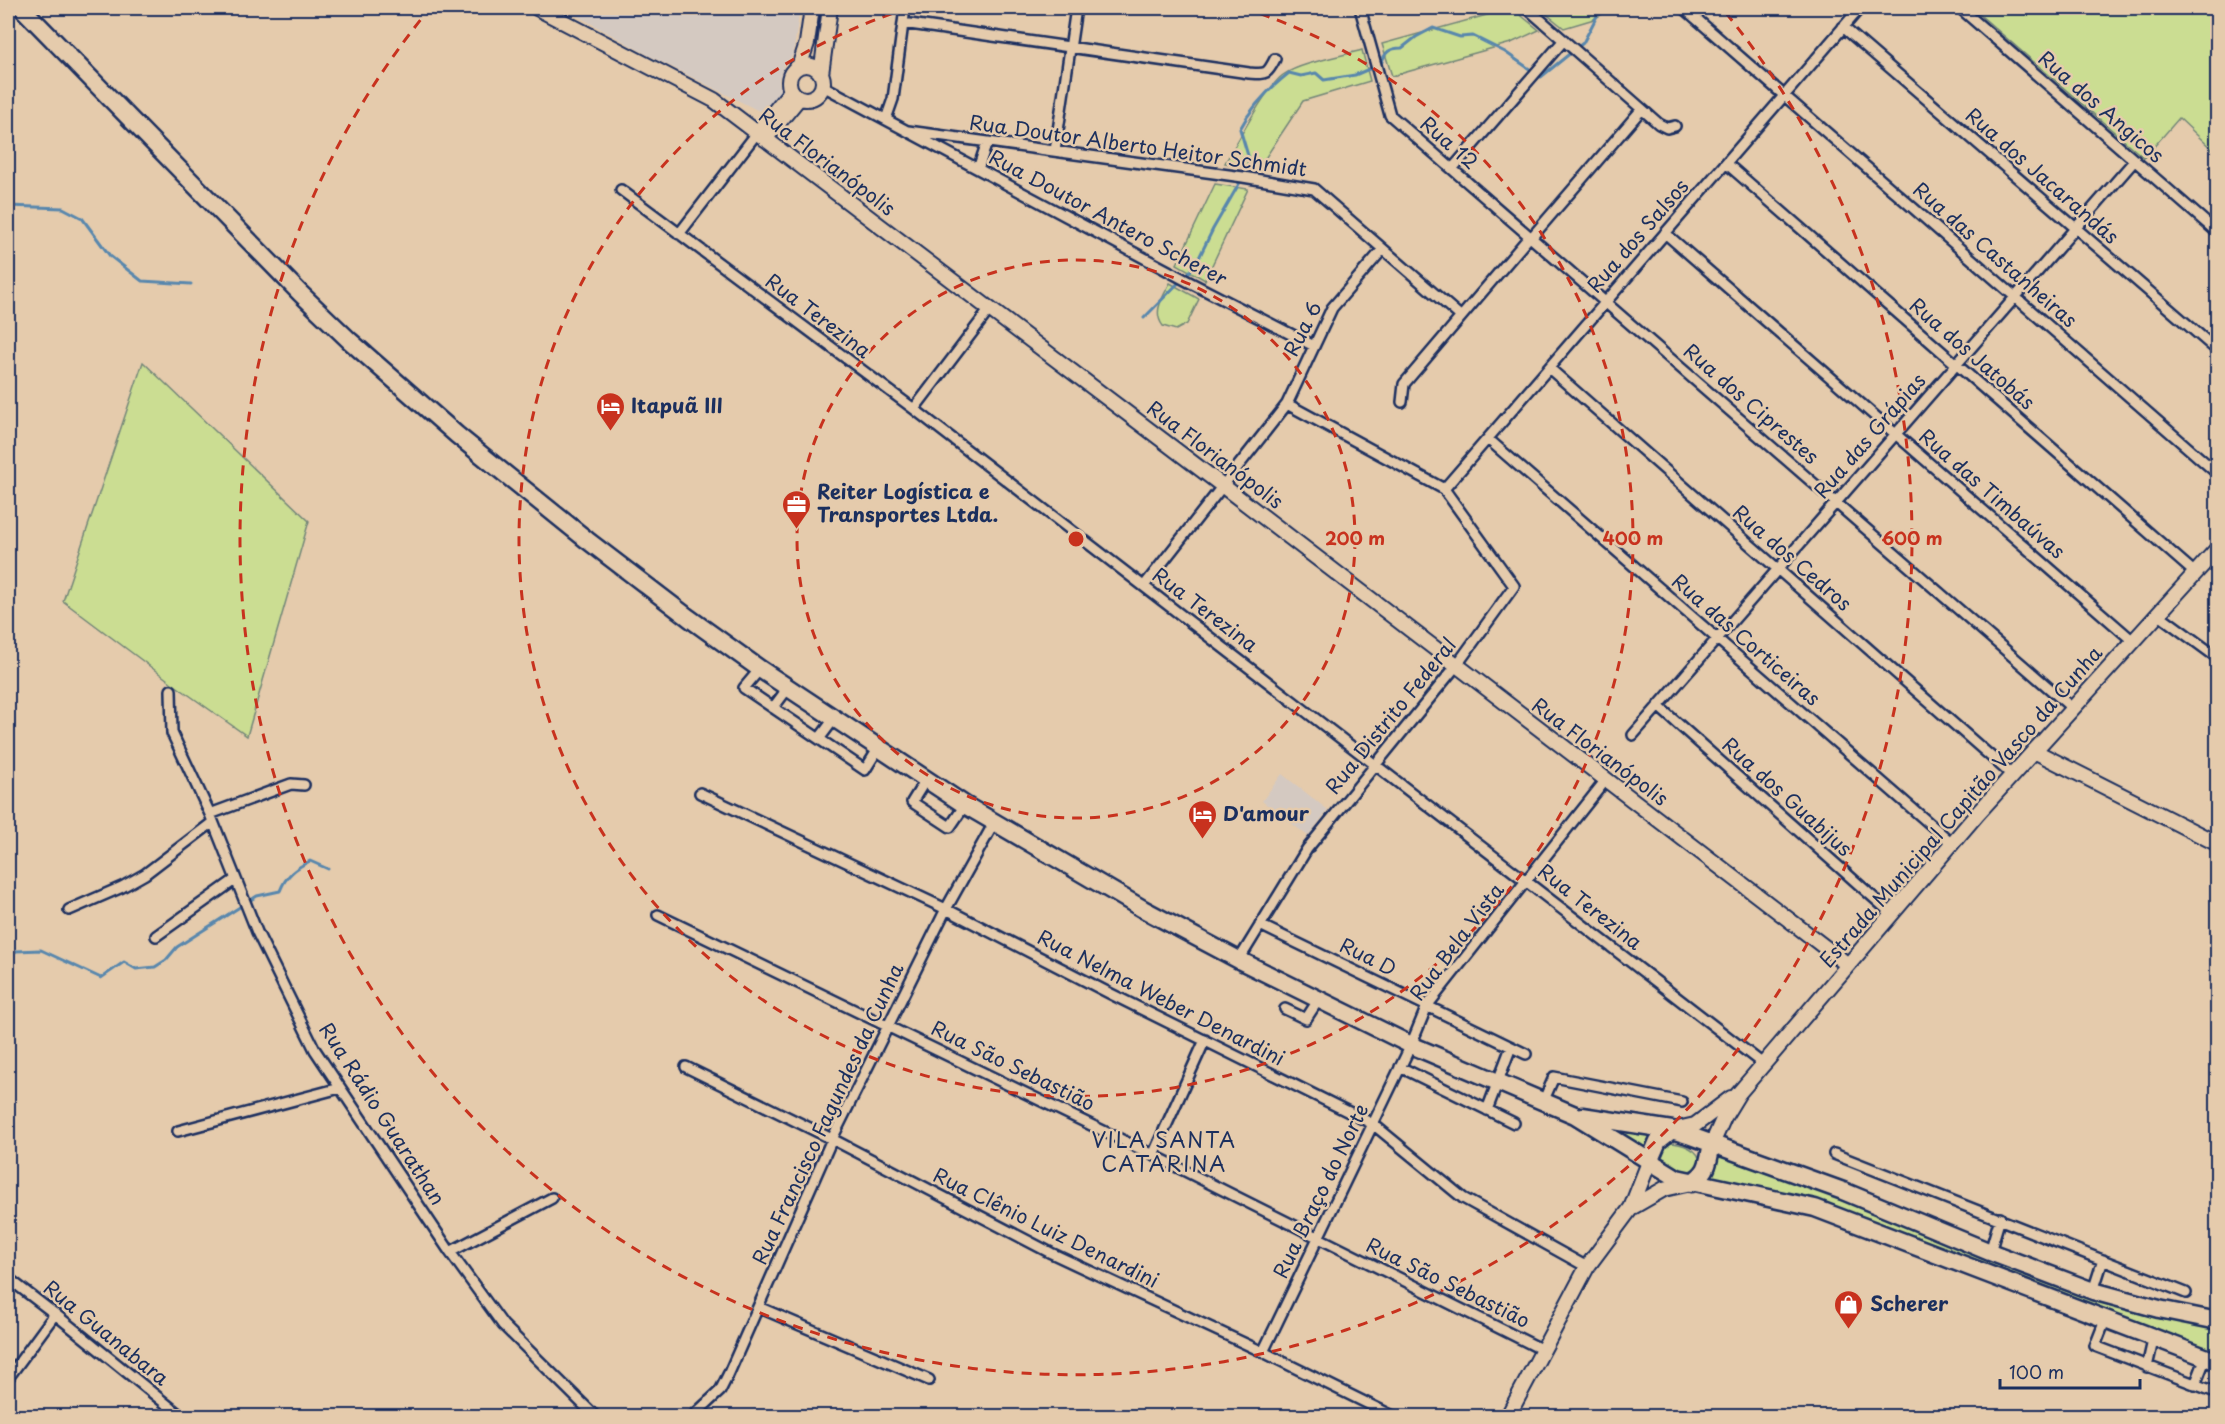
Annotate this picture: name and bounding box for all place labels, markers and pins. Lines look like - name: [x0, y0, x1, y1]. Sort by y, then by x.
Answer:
- hotel icon: Itapuã III: [594, 390, 626, 432]
- place label: Itapuã III: [631, 390, 723, 420]
- place label: Reiter Logística e Transportes Ltda.: [817, 476, 998, 529]
- office icon: Reiter Logística e Transportes Ltda.: [780, 488, 812, 530]
- centre of rings: [1066, 529, 1086, 549]
- hotel icon: D'amour: [1186, 798, 1218, 840]
- place label: D'amour: [1223, 798, 1310, 828]
- shop icon: Scherer: [1833, 1288, 1865, 1330]
- place label: Scherer: [1870, 1288, 1949, 1318]

